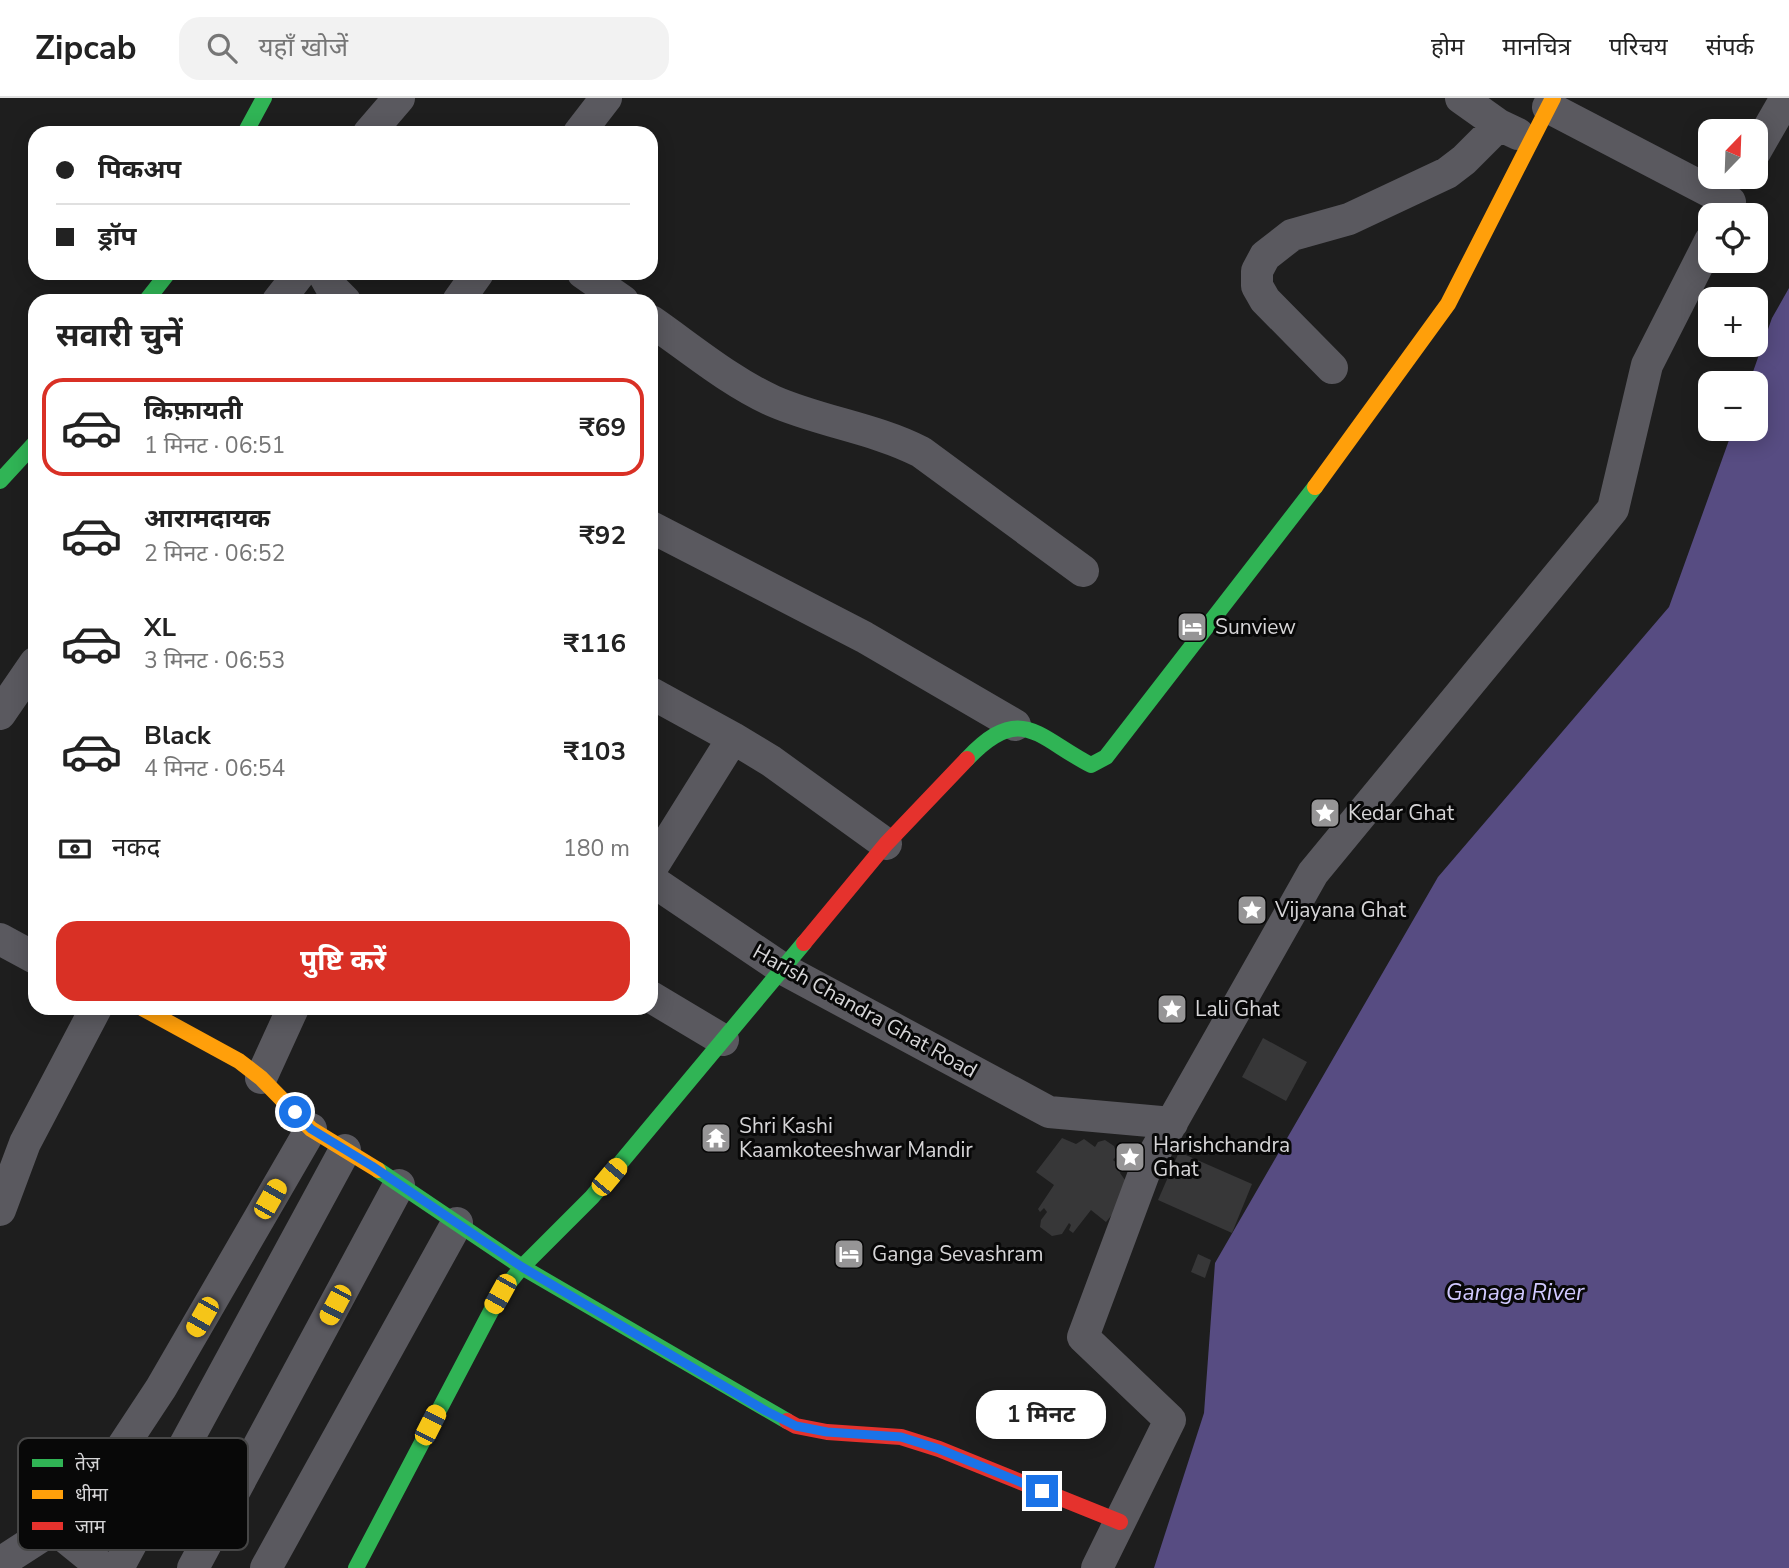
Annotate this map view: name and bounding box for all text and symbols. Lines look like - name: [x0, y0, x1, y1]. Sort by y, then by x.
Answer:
- search box: [179, 17, 669, 80]
- text: Zipcab: [35, 26, 137, 71]
- icon: search: [203, 29, 241, 67]
- text: यहाँ खोजें: [259, 30, 348, 65]
- text: होम: [1431, 31, 1464, 63]
- text: मानचित्र: [1502, 31, 1571, 63]
- text: परिचय: [1609, 31, 1668, 63]
- text: संपर्क: [1706, 31, 1754, 63]
- north arrow: [1698, 119, 1768, 189]
- map controls: [1698, 119, 1768, 441]
- text: पिकअप: [98, 152, 181, 187]
- button: locate: [1698, 203, 1768, 273]
- text: ड्रॉप: [98, 219, 136, 254]
- button: +: [1698, 287, 1768, 357]
- text: सवारी चुनें: [56, 314, 182, 357]
- button: −: [1698, 371, 1768, 441]
- text: किफ़ायती: [144, 393, 243, 428]
- icon: car: [60, 396, 123, 459]
- text: ₹69: [579, 410, 626, 445]
- text: 1 मिनट · 06:51: [144, 430, 285, 461]
- text: आरामदायक: [144, 501, 270, 536]
- icon: car: [60, 504, 123, 567]
- text: ₹92: [579, 518, 626, 553]
- text: 2 मिनट · 06:52: [144, 538, 285, 569]
- text: XL: [144, 610, 176, 645]
- hotel icon: Sunview: [1175, 610, 1209, 644]
- icon: car: [60, 612, 123, 675]
- place label: Sunview: [1215, 613, 1296, 641]
- text: ₹116: [564, 626, 626, 661]
- text: 3 मिनट · 06:53: [144, 645, 285, 676]
- text: Black: [144, 718, 211, 753]
- icon: car: [60, 720, 123, 783]
- text: ₹103: [564, 734, 626, 769]
- text: 4 मिनट · 06:54: [144, 753, 285, 784]
- place icon: Kedar Ghat: [1308, 796, 1342, 830]
- place label: Kedar Ghat: [1348, 799, 1455, 827]
- icon: cash: [56, 830, 94, 868]
- text: नकद: [112, 830, 160, 865]
- text: 180 m: [563, 833, 630, 864]
- place icon: Vijayana Ghat: [1235, 893, 1269, 927]
- place label: Vijayana Ghat: [1274, 896, 1407, 924]
- button: पुष्टि करें: [56, 921, 630, 1001]
- street label: Harish Chandra Ghat Road: [748, 938, 982, 1084]
- place icon: Lali Ghat: [1155, 992, 1189, 1026]
- place label: Lali Ghat: [1195, 995, 1280, 1023]
- route start: [279, 1096, 311, 1128]
- place label: Shri Kashi Kaamkoteeshwar Mandir: [739, 1112, 973, 1164]
- temple icon: Shri Kashi Kaamkoteeshwar Mandir: [699, 1121, 733, 1155]
- place label: Harishchandra Ghat: [1153, 1131, 1290, 1183]
- place icon: Harishchandra Ghat: [1113, 1140, 1147, 1174]
- car: [588, 1154, 631, 1200]
- car: [251, 1176, 290, 1222]
- hotel icon: Ganga Sevashram: [832, 1237, 866, 1271]
- place label: Ganga Sevashram: [872, 1240, 1043, 1268]
- car: [481, 1271, 520, 1317]
- water label: Ganaga River: [1446, 1277, 1585, 1308]
- car: [316, 1282, 355, 1328]
- car: [183, 1294, 222, 1340]
- callout: 1 मिनट: [977, 1390, 1107, 1438]
- text: 1 मिनट: [1007, 1399, 1075, 1430]
- car: [412, 1402, 449, 1448]
- legend: [18, 1438, 248, 1550]
- text: तेज़: [75, 1451, 101, 1477]
- route end: [1026, 1475, 1058, 1507]
- text: धीमा: [75, 1482, 109, 1508]
- text: जाम: [75, 1514, 106, 1540]

